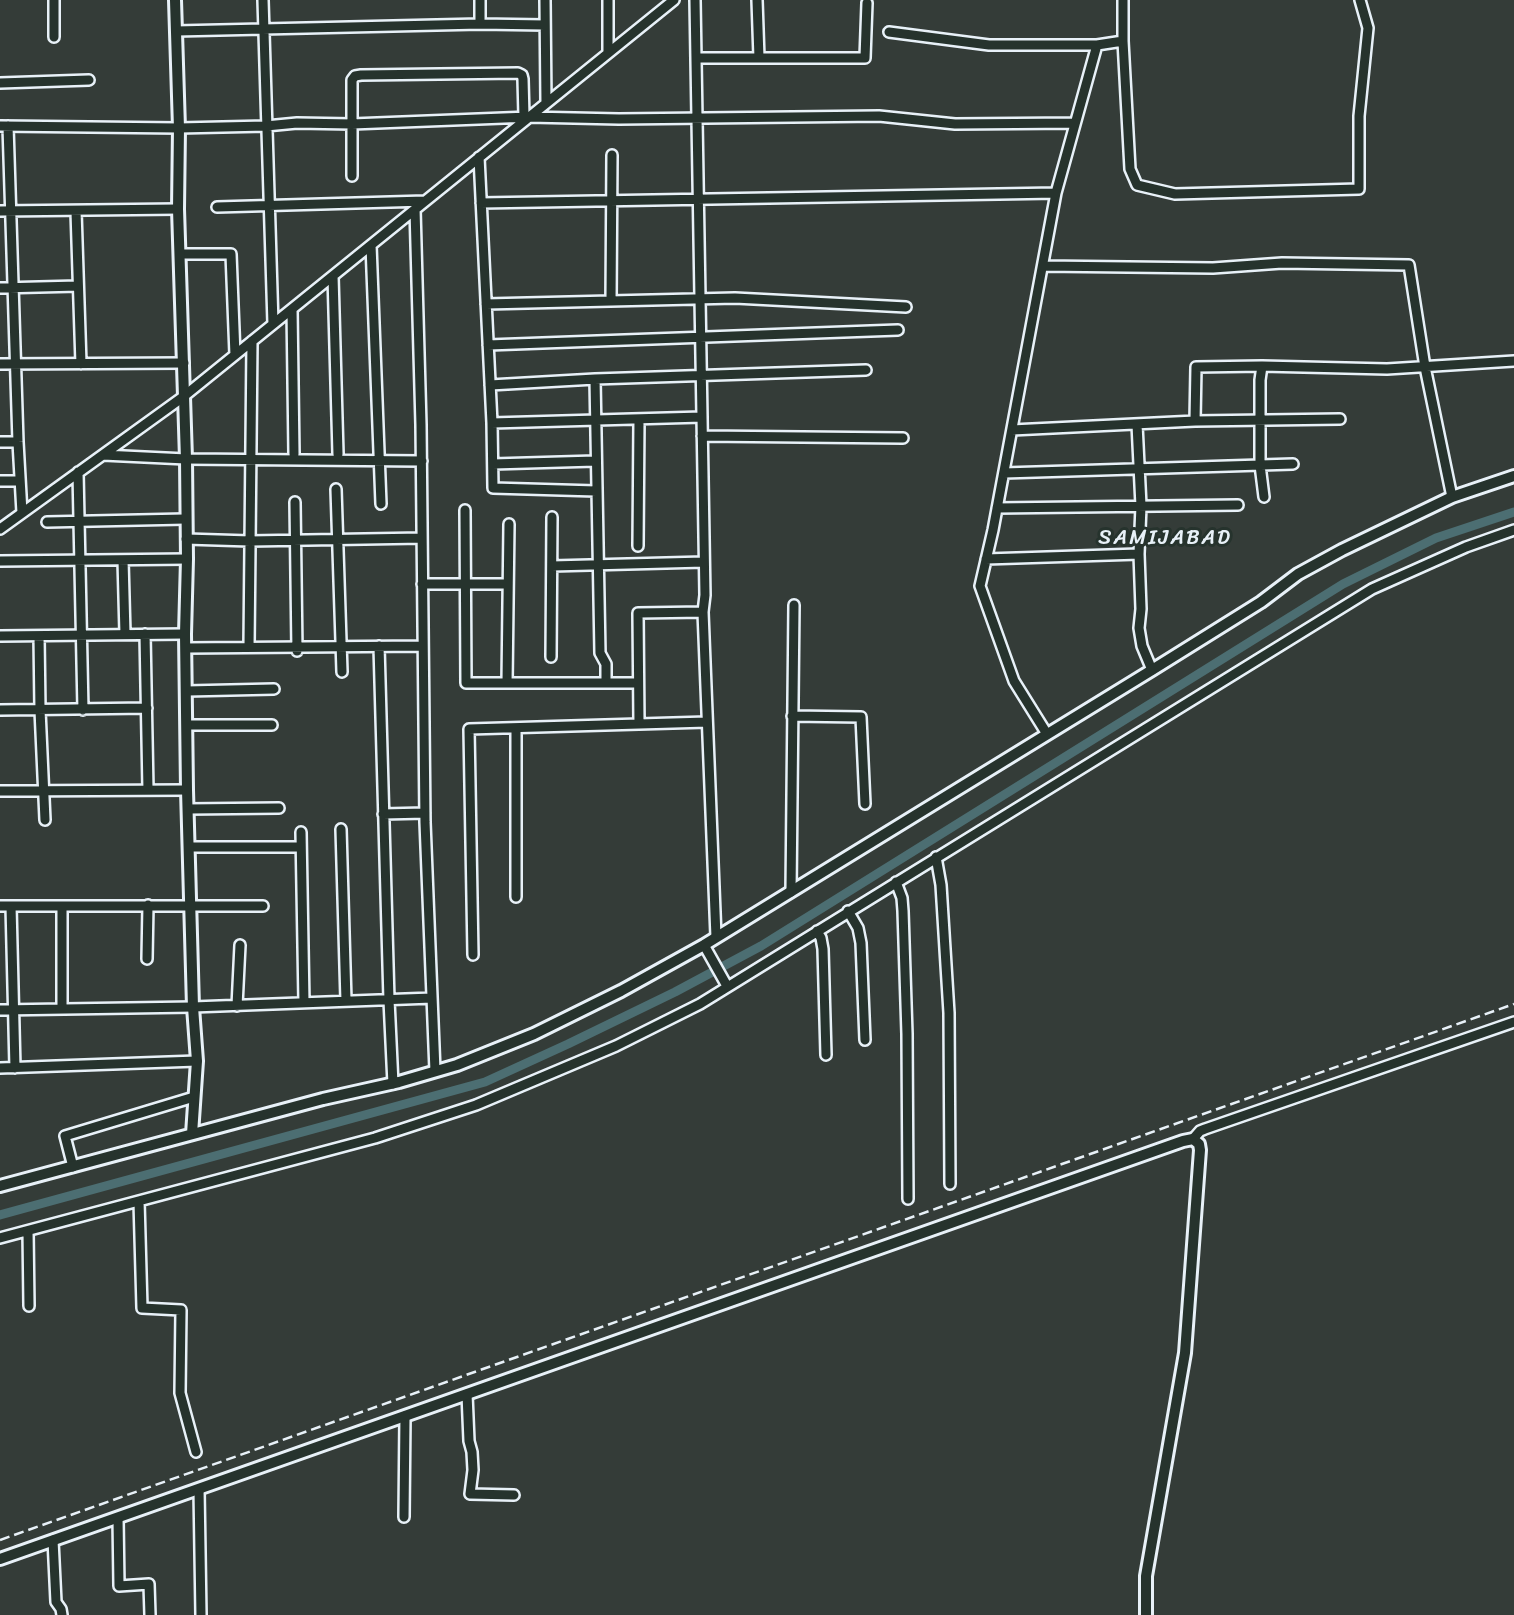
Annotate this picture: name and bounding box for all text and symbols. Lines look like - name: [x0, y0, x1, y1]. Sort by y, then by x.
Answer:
- district label: SAMIJABAD: [1100, 526, 1230, 552]

